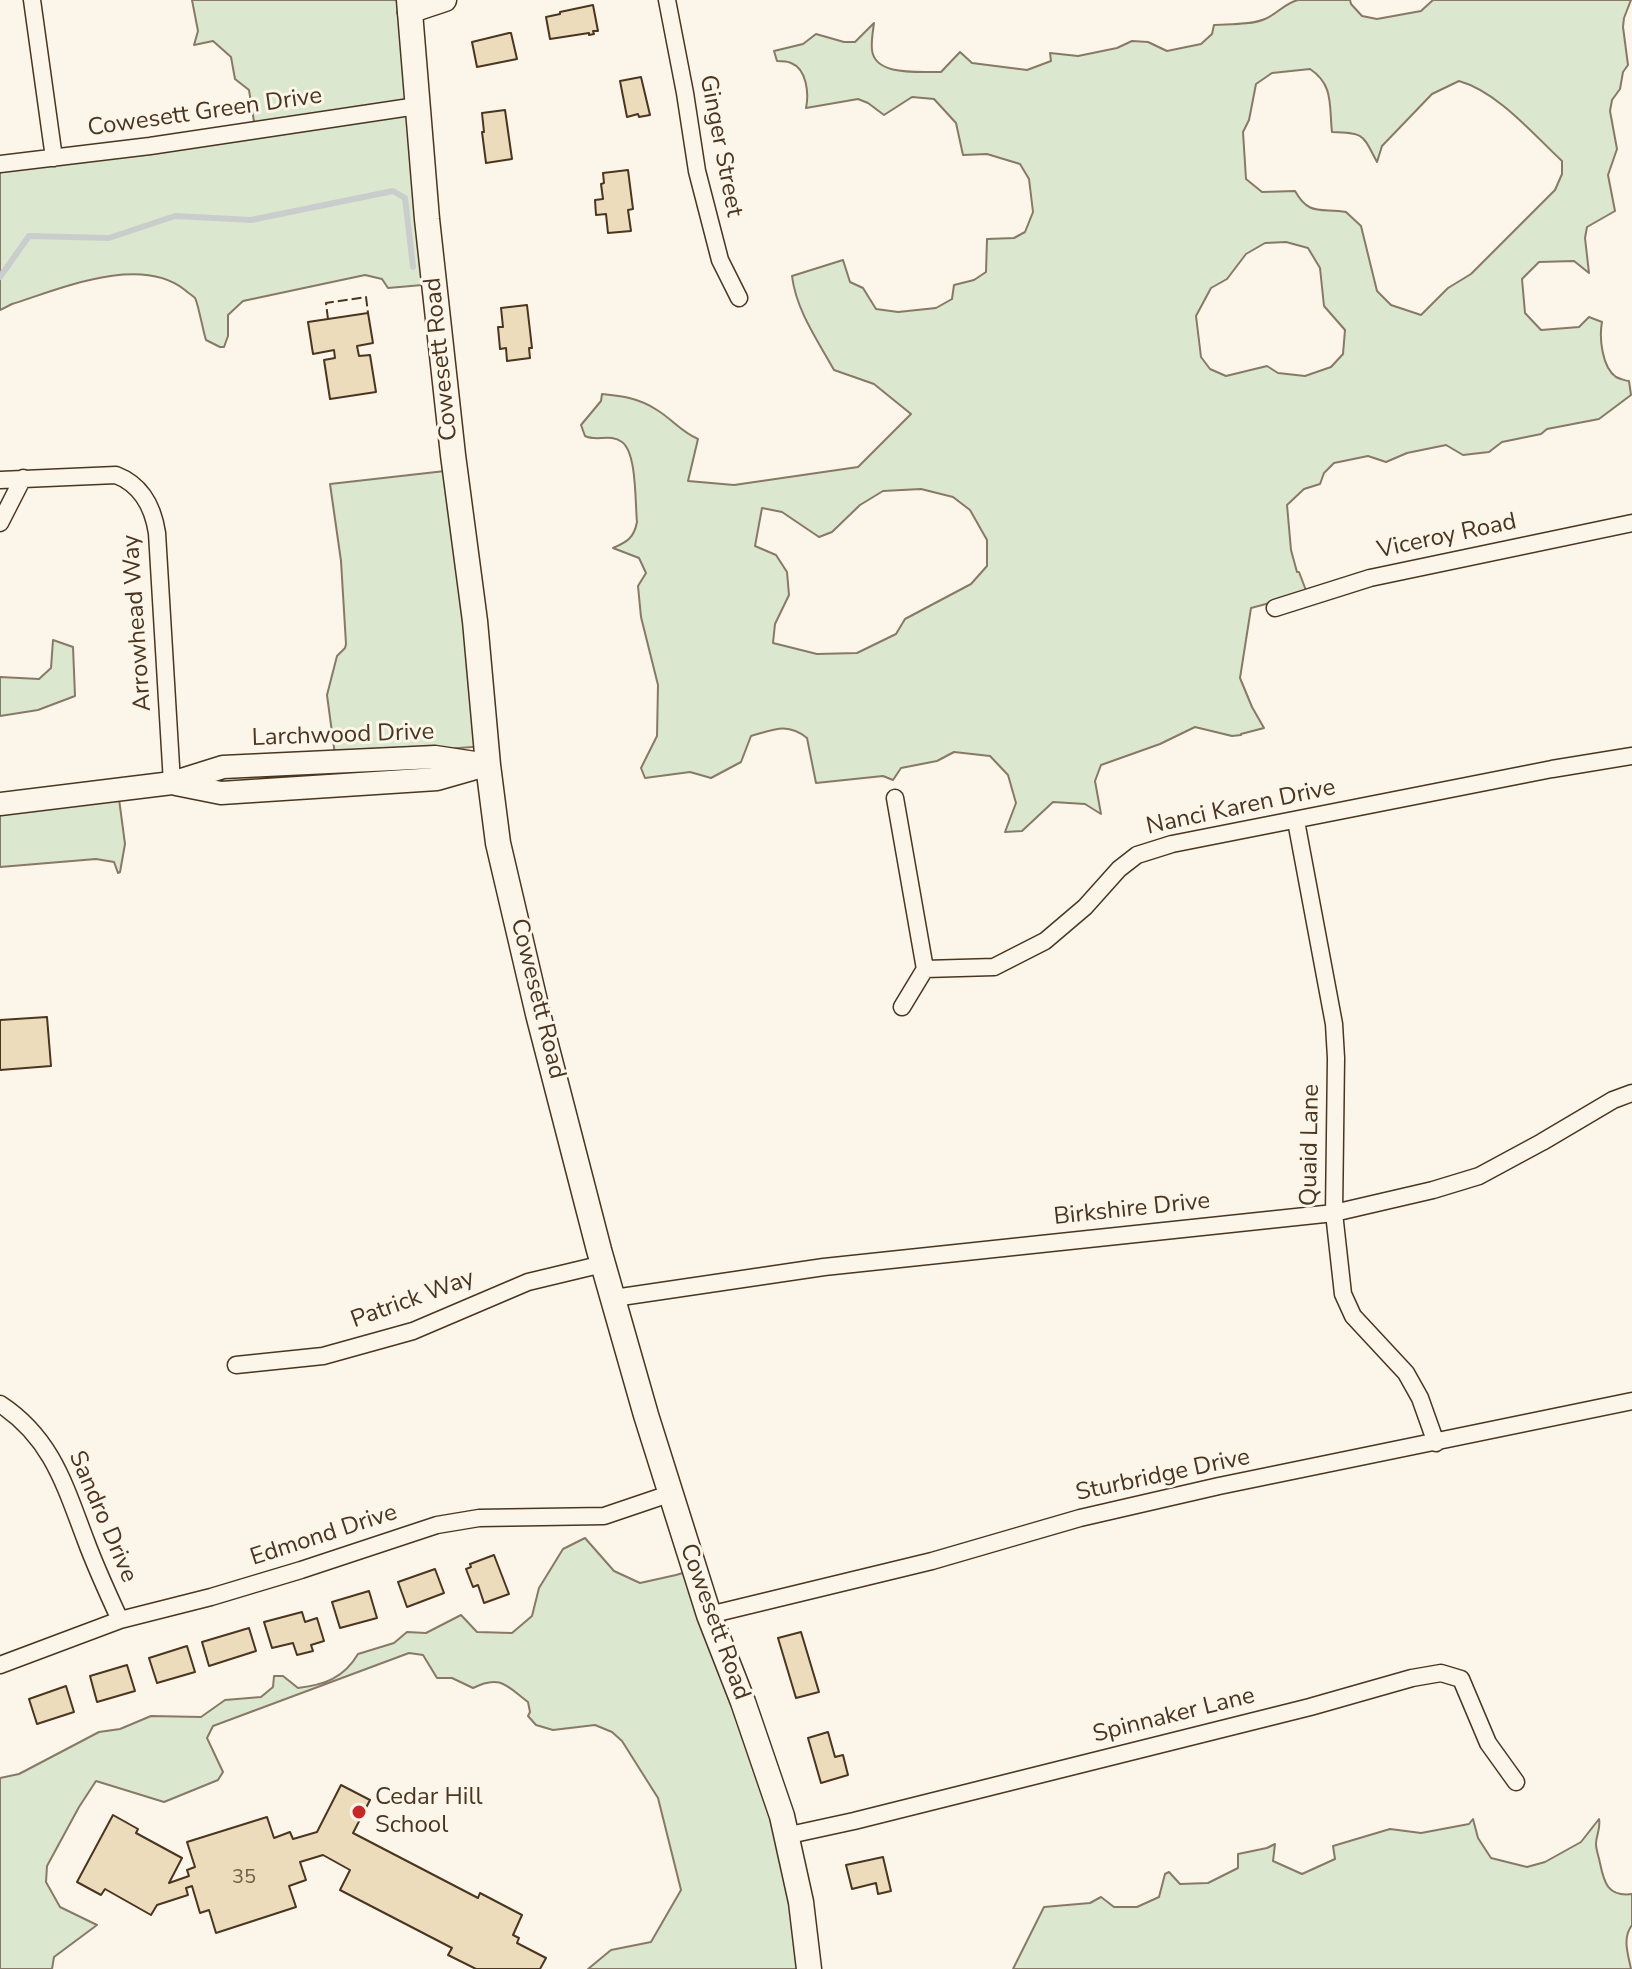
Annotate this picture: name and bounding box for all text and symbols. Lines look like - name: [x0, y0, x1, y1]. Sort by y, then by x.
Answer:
- street label: Ginger Street: [692, 73, 748, 219]
- street label: Cowesett Green Drive: [86, 82, 324, 144]
- street label: Cowesett Road: [419, 276, 465, 442]
- street label: Viceroy Road: [1375, 508, 1519, 566]
- street label: Arrowhead Way: [117, 534, 159, 712]
- street label: Larchwood Drive: [251, 718, 435, 754]
- street label: Nanci Karen Drive: [1144, 774, 1338, 842]
- street label: Cowesett Road: [503, 916, 571, 1082]
- street label: Quaid Lane: [1296, 1084, 1326, 1206]
- street label: Birkshire Drive: [1052, 1187, 1212, 1233]
- street label: Patrick Way: [347, 1264, 479, 1336]
- street label: Sturbridge Drive: [1073, 1443, 1253, 1509]
- street label: Sandro Drive: [61, 1447, 143, 1587]
- street label: Edmond Drive: [247, 1499, 401, 1573]
- street label: Cowesett Road: [672, 1540, 756, 1704]
- street label: Spinnaker Lane: [1090, 1682, 1258, 1750]
- place label: Cedar Hill School: [375, 1784, 483, 1840]
- marker: Cedar Hill School: [350, 1803, 368, 1821]
- house number: 35: [232, 1866, 256, 1890]

